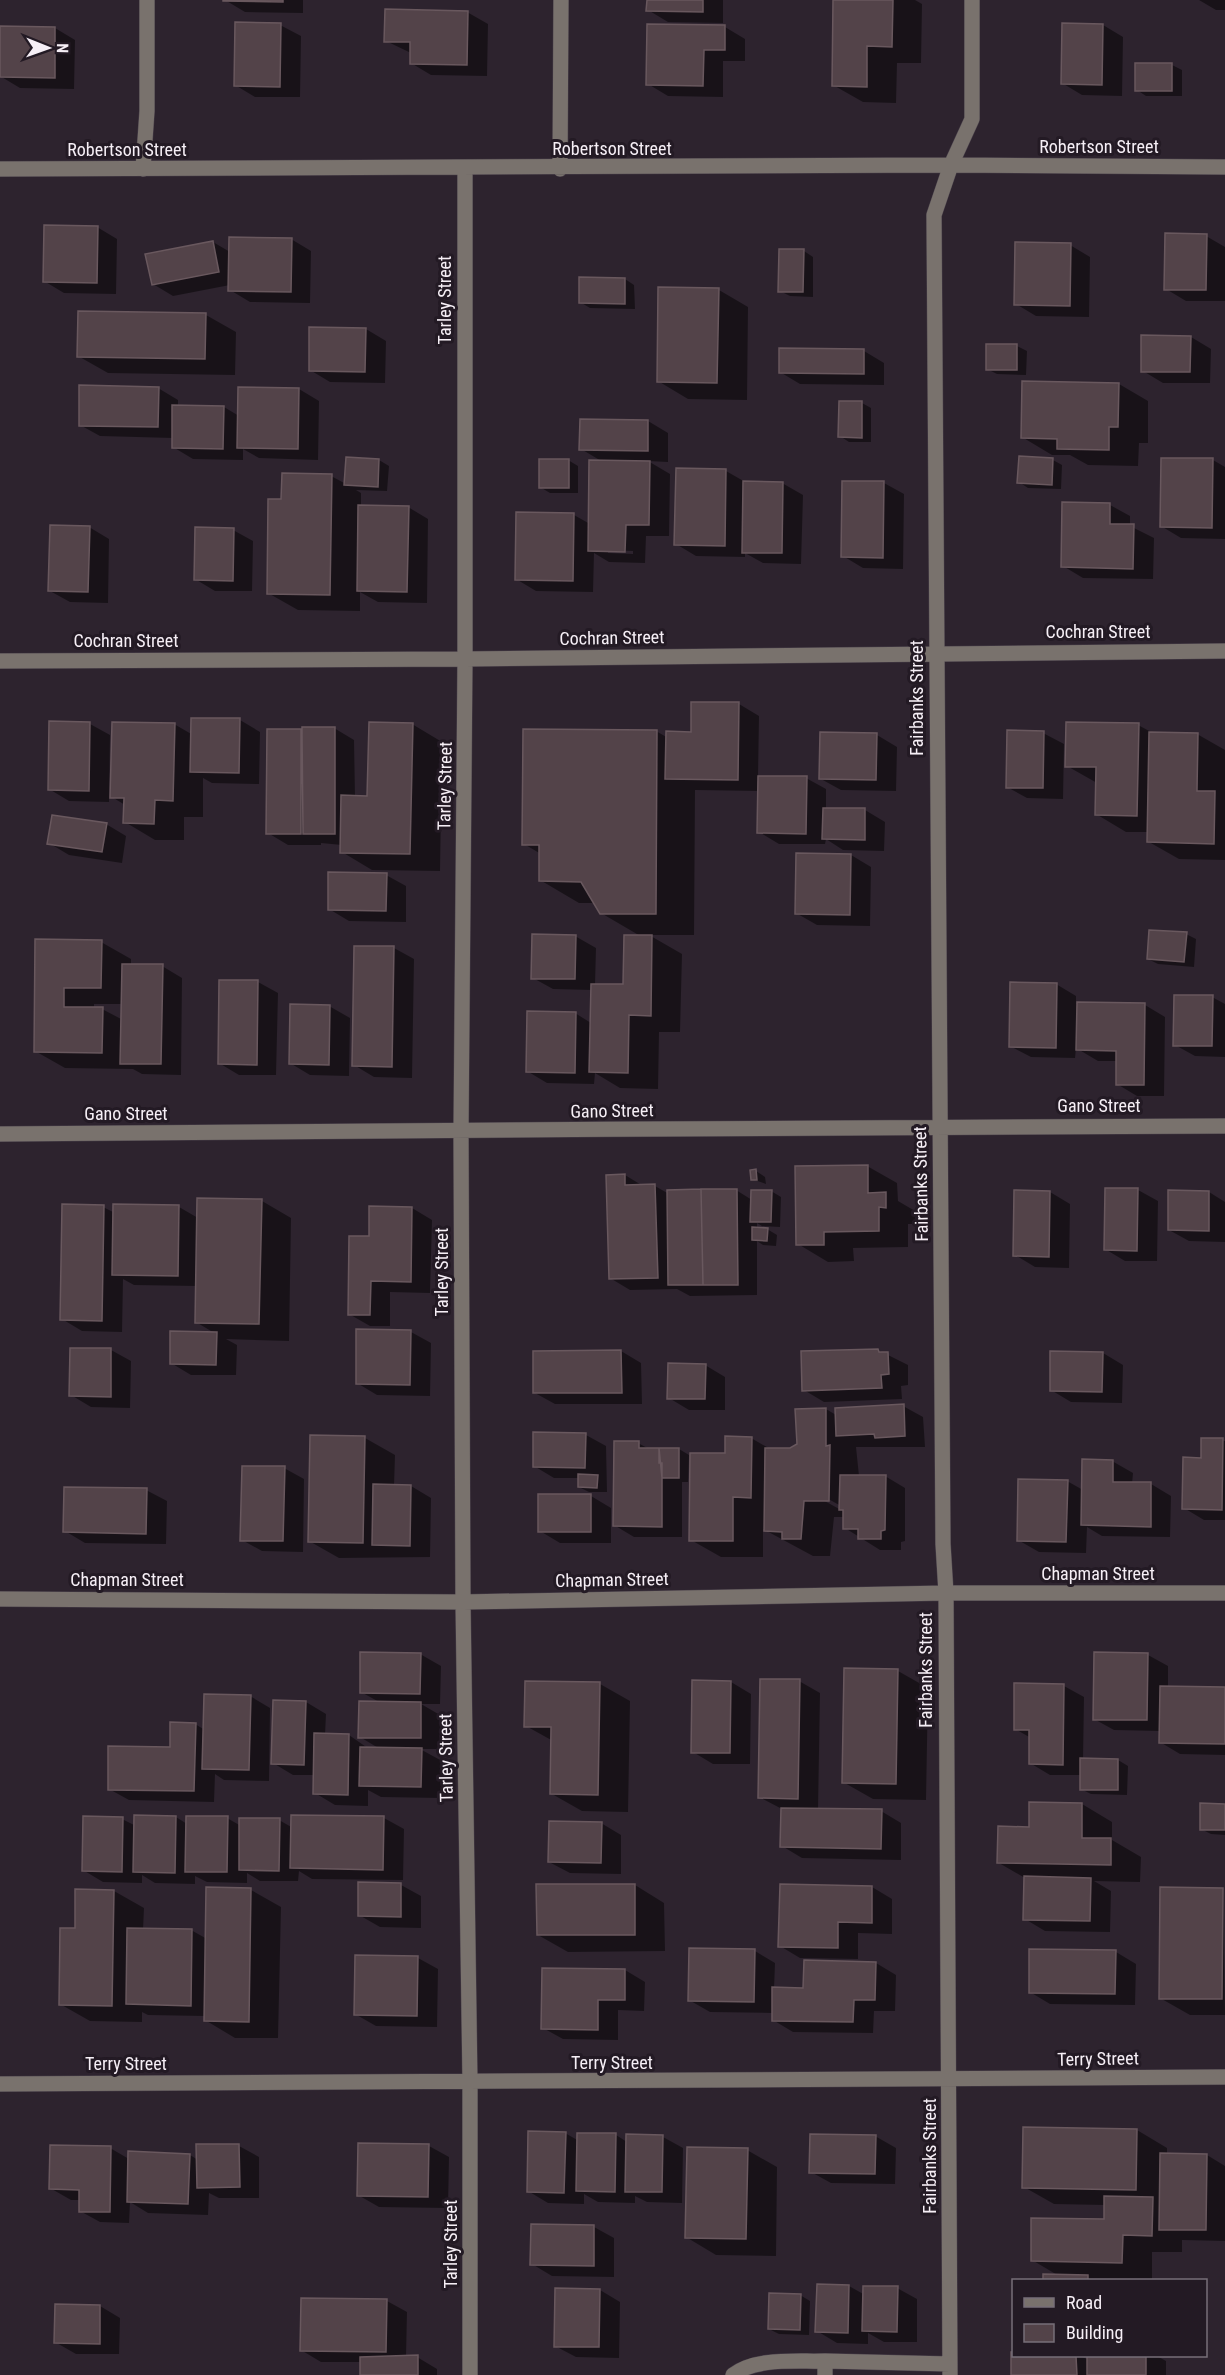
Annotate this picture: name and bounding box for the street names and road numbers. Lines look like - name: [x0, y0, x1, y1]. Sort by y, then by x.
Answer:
- street label: Robertson Street: [1039, 136, 1159, 157]
- street label: Robertson Street: [552, 138, 672, 159]
- street label: Robertson Street: [67, 139, 187, 160]
- street label: Tarley Street: [434, 256, 455, 344]
- street label: Cochran Street: [1045, 621, 1151, 642]
- street label: Cochran Street: [559, 626, 665, 649]
- street label: Cochran Street: [73, 630, 179, 651]
- street label: Fairbanks Street: [906, 640, 927, 756]
- street label: Tarley Street: [433, 741, 456, 831]
- street label: Gano Street: [1057, 1095, 1141, 1116]
- street label: Gano Street: [570, 1099, 654, 1122]
- street label: Gano Street: [84, 1103, 168, 1124]
- street label: Fairbanks Street: [909, 1126, 932, 1242]
- street label: Tarley Street: [431, 1228, 452, 1316]
- street label: Chapman Street: [1041, 1563, 1155, 1584]
- street label: Chapman Street: [555, 1568, 669, 1591]
- street label: Chapman Street: [70, 1569, 184, 1590]
- street label: Fairbanks Street: [915, 1612, 936, 1728]
- street label: Tarley Street: [434, 1713, 457, 1803]
- street label: Terry Street: [1057, 2047, 1139, 2070]
- street label: Terry Street: [571, 2052, 653, 2073]
- street label: Terry Street: [85, 2053, 167, 2074]
- street label: Fairbanks Street: [919, 2098, 940, 2214]
- street label: Tarley Street: [440, 2200, 461, 2288]

